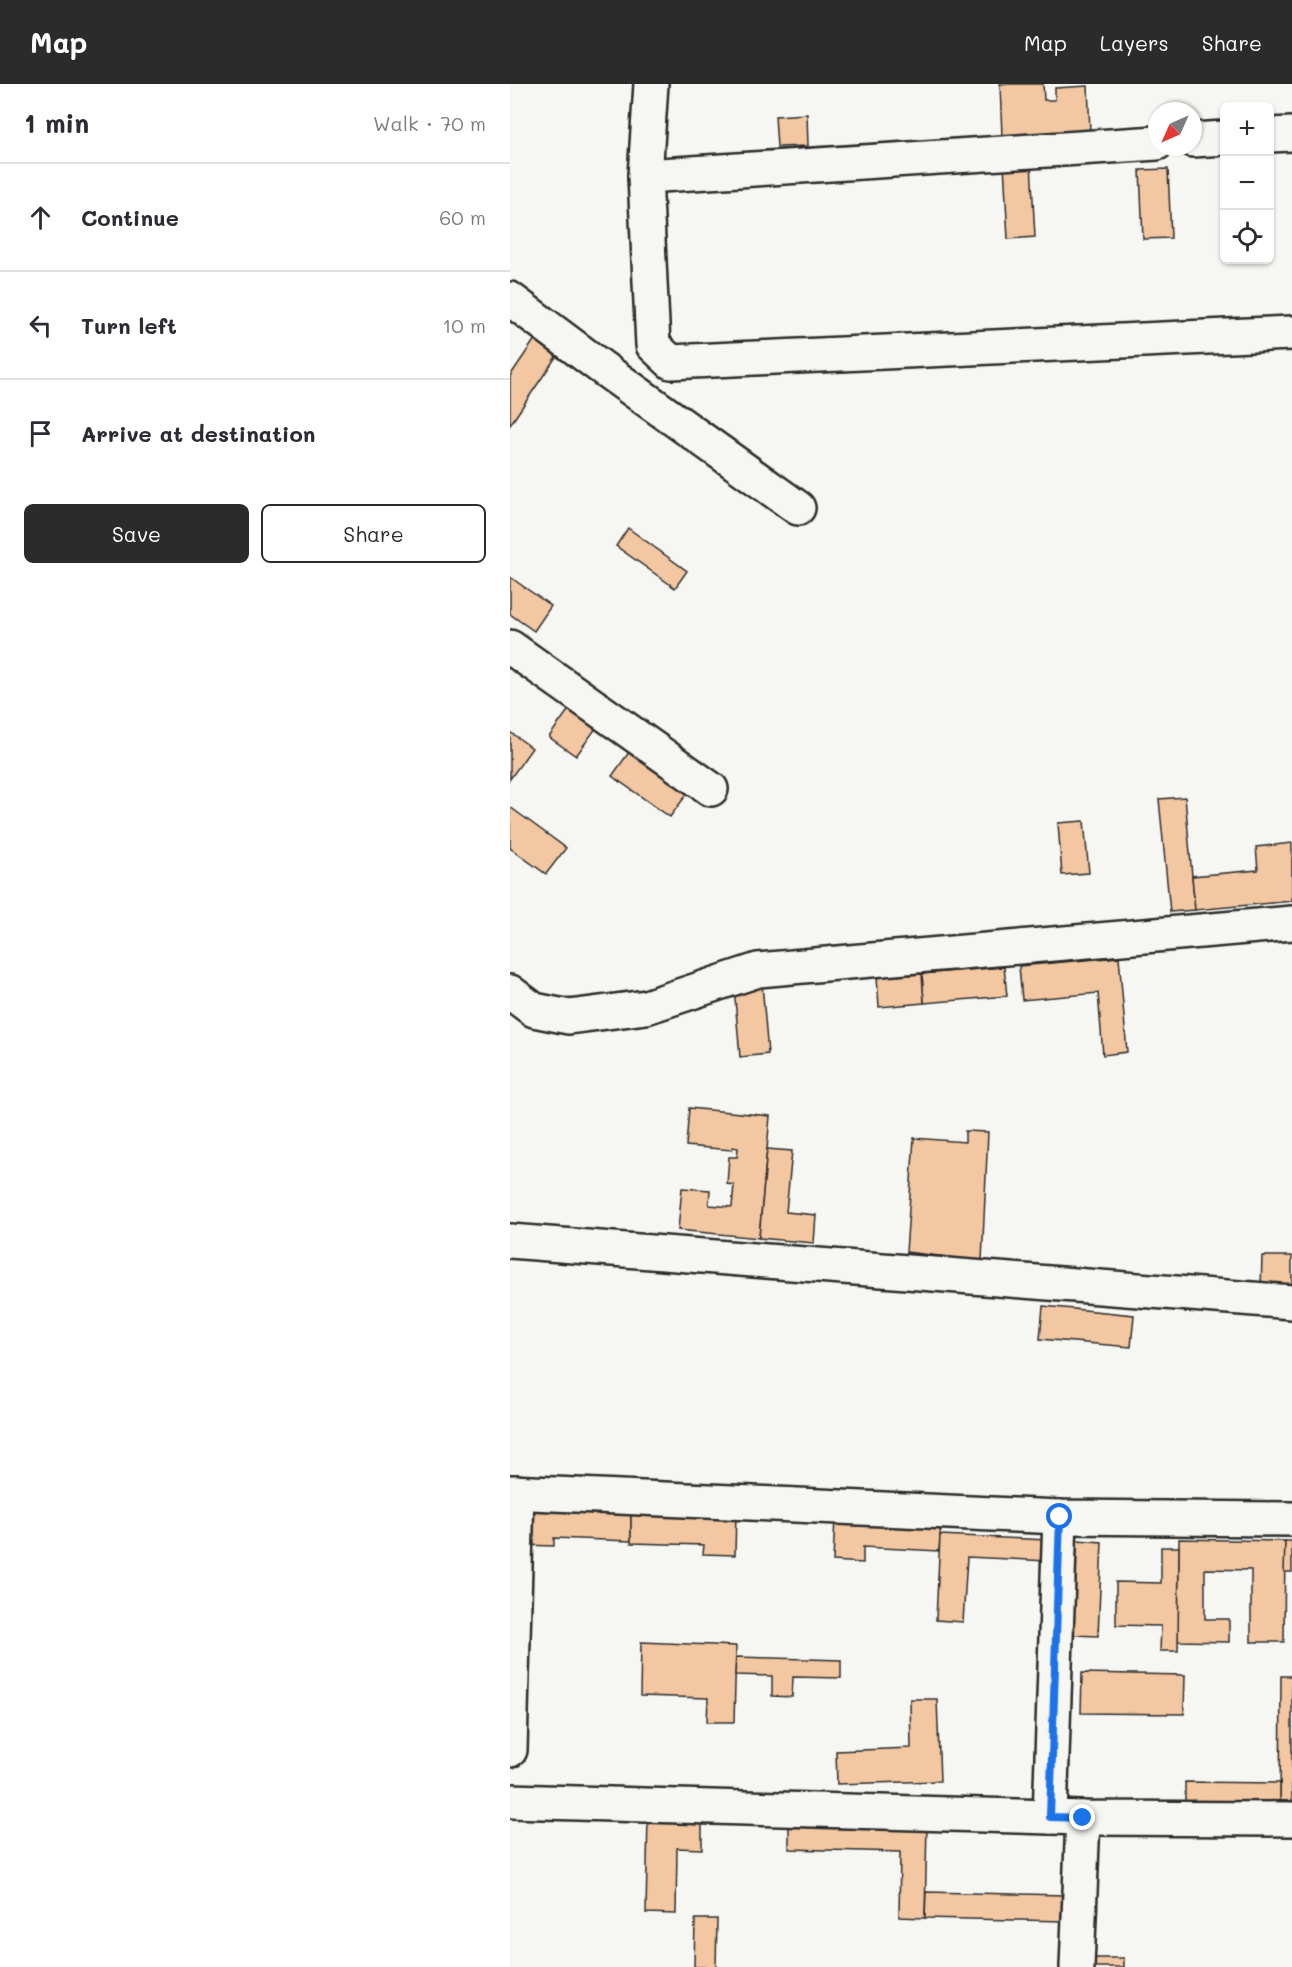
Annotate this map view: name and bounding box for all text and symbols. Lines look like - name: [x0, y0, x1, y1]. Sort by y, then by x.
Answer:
- text: Map: [30, 24, 87, 60]
- text: Map: [1024, 29, 1067, 56]
- text: Layers: [1100, 29, 1169, 56]
- text: Share: [1202, 29, 1262, 56]
- north arrow: [1148, 102, 1202, 156]
- map controls: [1220, 102, 1274, 264]
- button: +: [1220, 102, 1274, 156]
- text: 1 min: [24, 106, 89, 140]
- text: Walk · 70 m: [373, 110, 486, 136]
- button: −: [1220, 156, 1274, 210]
- icon: ahead: [24, 201, 57, 234]
- text: Continue: [81, 203, 179, 232]
- text: 60 m: [439, 204, 486, 230]
- button: locate: [1220, 210, 1274, 264]
- icon: left: [24, 309, 57, 342]
- text: Turn left: [81, 311, 177, 340]
- text: 10 m: [442, 312, 486, 338]
- icon: arrive: [24, 417, 57, 450]
- text: Arrive at destination: [81, 419, 316, 448]
- button: Save: [24, 504, 249, 563]
- button: Share: [261, 504, 486, 563]
- route start: [1046, 1503, 1072, 1529]
- route end: [1069, 1804, 1095, 1830]

